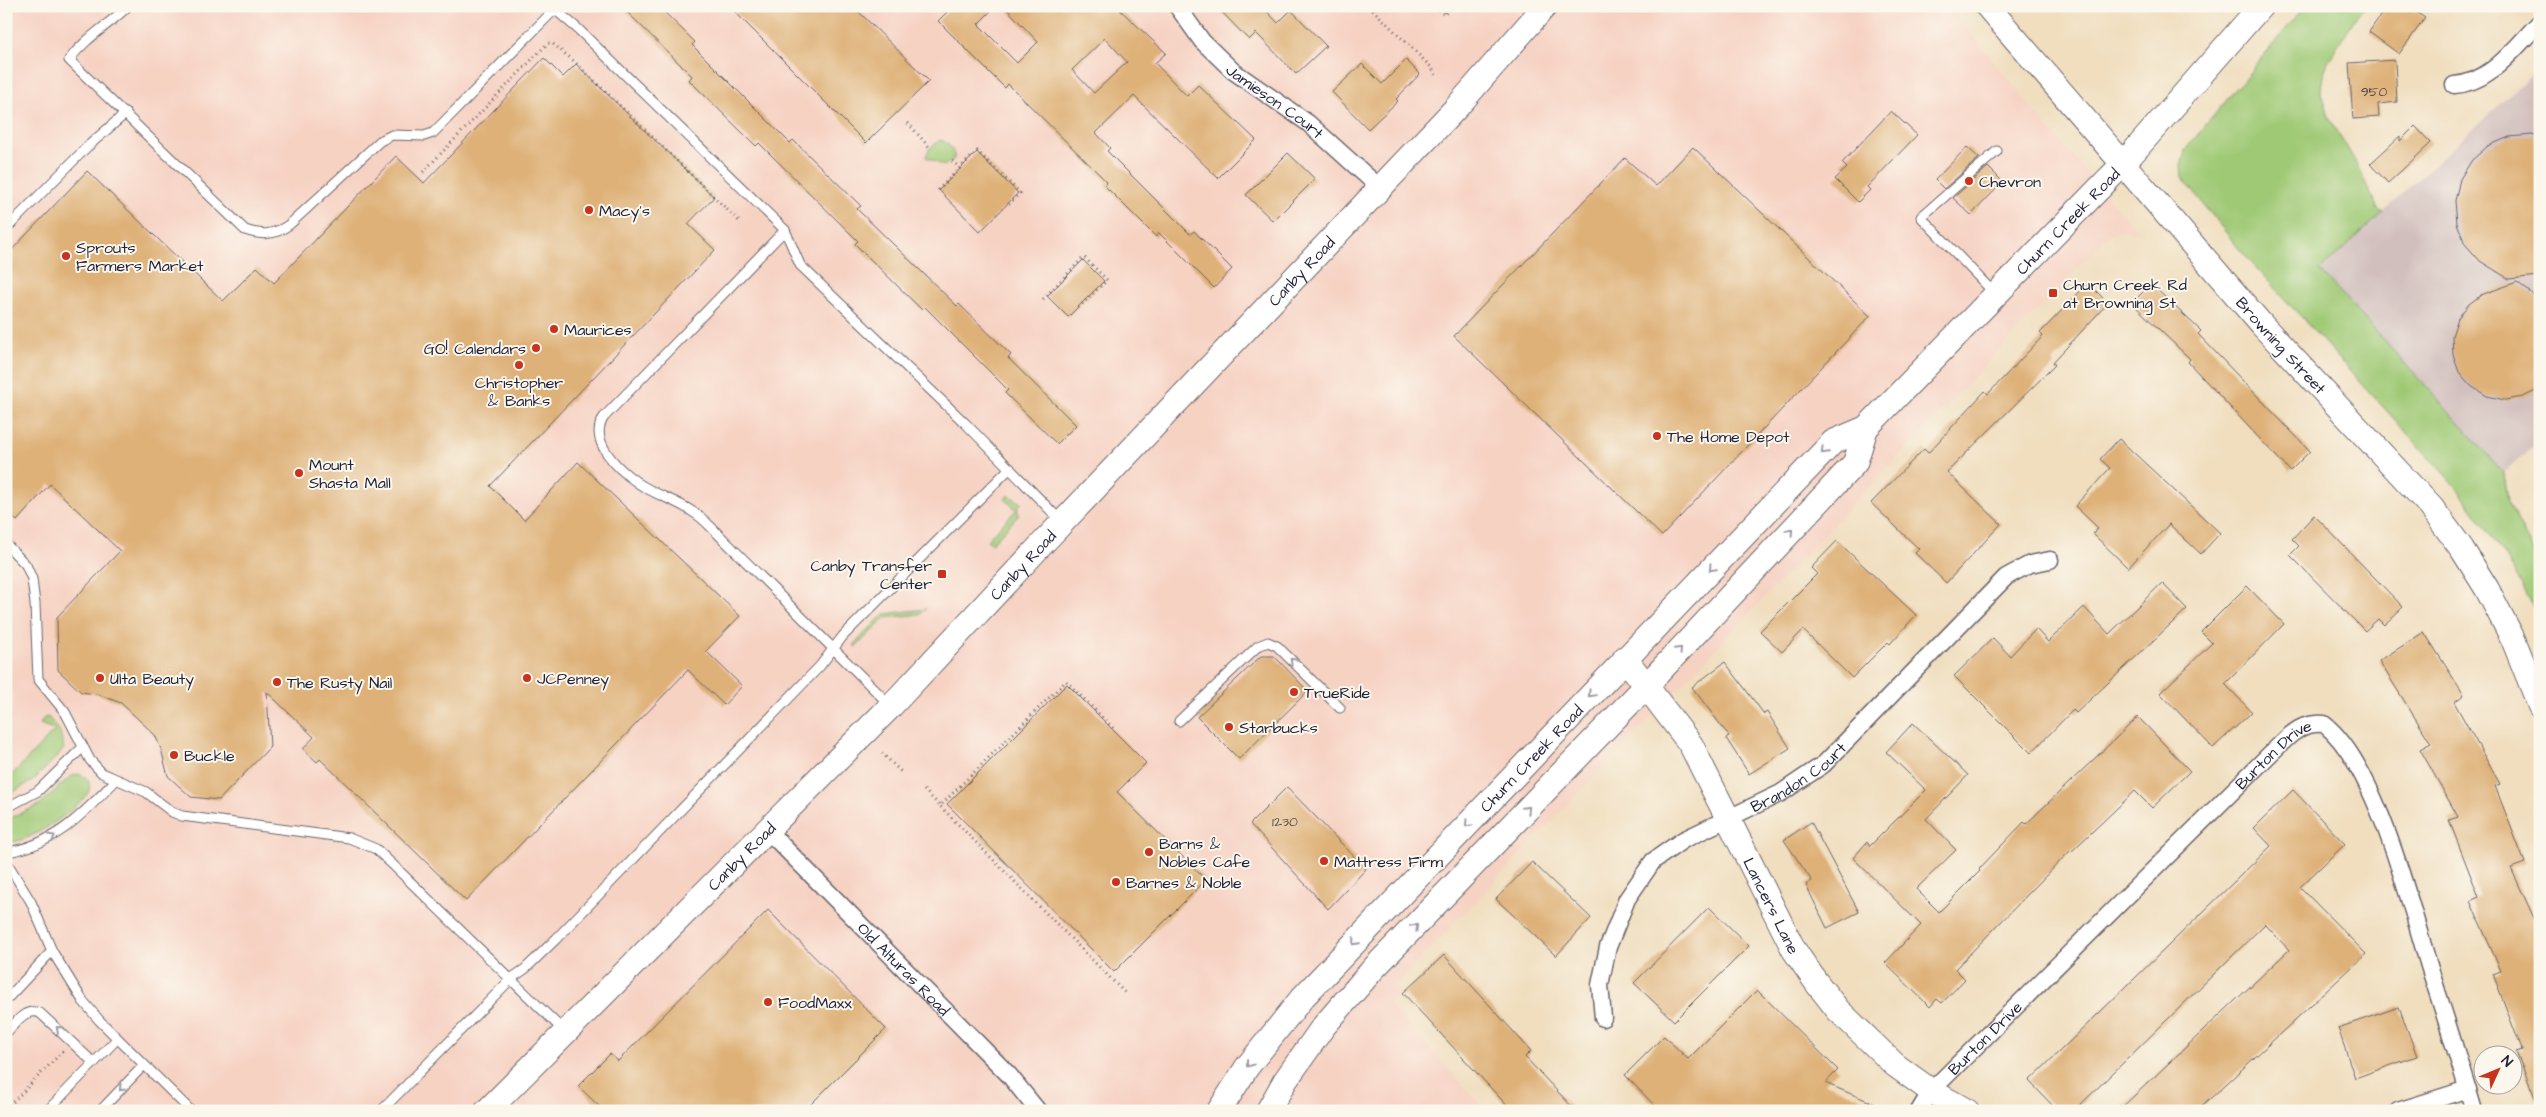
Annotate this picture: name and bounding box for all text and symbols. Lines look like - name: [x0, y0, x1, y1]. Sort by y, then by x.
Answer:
- street label: Jamieson Court: [1220, 60, 1329, 144]
- house number: 950: [2361, 82, 2388, 102]
- street label: Churn Creek Road: [2011, 163, 2125, 280]
- place label: Chevron: [1979, 171, 2041, 193]
- marker: Chevron: [1963, 175, 1975, 187]
- place label: Macy's: [599, 200, 650, 223]
- marker: Macy's: [583, 204, 595, 216]
- street label: Canby Road: [1264, 232, 1340, 311]
- place label: Sprouts Farmers Market: [76, 237, 204, 277]
- marker: Sprouts Farmers Market: [60, 250, 72, 262]
- place label: Churn Creek Rd at Browning St: [2063, 274, 2187, 315]
- marker: Churn Creek Rd at Browning St: [2047, 287, 2059, 299]
- street label: Browning Street: [2230, 292, 2331, 400]
- place label: Maurices: [564, 319, 632, 341]
- marker: Maurices: [548, 323, 560, 335]
- place label: GO! Calendars: [424, 338, 526, 360]
- marker: GO! Calendars: [530, 342, 542, 354]
- marker: Christopher & Banks: [513, 359, 525, 371]
- place label: Christopher & Banks: [475, 372, 563, 412]
- place label: The Home Depot: [1667, 426, 1790, 448]
- marker: The Home Depot: [1651, 430, 1663, 442]
- one-way arrow: [1821, 445, 1830, 454]
- place label: Mount Shasta Mall: [309, 454, 391, 494]
- marker: Mount Shasta Mall: [293, 467, 305, 479]
- street label: Canby Road: [985, 526, 1061, 605]
- one-way arrow: [1784, 528, 1793, 537]
- place label: Canby Transfer Center: [810, 555, 932, 595]
- one-way arrow: [1709, 563, 1718, 572]
- marker: Canby Transfer Center: [936, 568, 948, 580]
- one-way arrow: [1673, 647, 1682, 656]
- one-way arrow: [1289, 658, 1298, 667]
- place label: Ulta Beauty: [110, 668, 194, 691]
- place label: JCPenney: [537, 668, 609, 691]
- marker: Ulta Beauty: [94, 672, 106, 684]
- place label: The Rusty Nail: [287, 672, 392, 695]
- marker: JCPenney: [521, 672, 533, 684]
- marker: The Rusty Nail: [271, 676, 283, 688]
- place label: TrueRide: [1304, 682, 1371, 704]
- marker: TrueRide: [1288, 686, 1300, 698]
- one-way arrow: [1588, 688, 1597, 697]
- street label: Churn Creek Road: [1475, 700, 1588, 817]
- street label: Burton Drive: [2231, 715, 2315, 795]
- place label: Starbucks: [1239, 717, 1318, 739]
- marker: Starbucks: [1223, 721, 1235, 733]
- street label: Brandon Court: [1747, 737, 1852, 818]
- place label: Buckle: [184, 745, 235, 767]
- marker: Buckle: [168, 749, 180, 761]
- one-way arrow: [1521, 806, 1530, 815]
- house number: 1230: [1272, 812, 1298, 832]
- street label: Canby Road: [703, 818, 781, 896]
- one-way arrow: [1465, 819, 1474, 828]
- one-way arrow: [46, 833, 55, 843]
- place label: Barns & Nobles Cafe: [1159, 833, 1251, 873]
- marker: Barns & Nobles Cafe: [1143, 846, 1155, 858]
- place label: Mattress Firm: [1334, 851, 1444, 873]
- street label: Lancers Lane: [1737, 854, 1804, 958]
- marker: Mattress Firm: [1318, 855, 1330, 867]
- place label: Barnes & Noble: [1126, 872, 1242, 894]
- marker: Barnes & Noble: [1110, 876, 1122, 888]
- street label: Old Alturas Road: [852, 918, 954, 1021]
- one-way arrow: [1409, 923, 1418, 932]
- one-way arrow: [1352, 936, 1361, 945]
- place label: FoodMaxx: [778, 992, 852, 1014]
- marker: FoodMaxx: [762, 996, 774, 1008]
- street label: Burton Drive: [1943, 996, 2028, 1080]
- one-way arrow: [55, 1026, 64, 1035]
- north arrow: [2474, 1044, 2524, 1094]
- text: N: [2496, 1052, 2517, 1072]
- one-way arrow: [1246, 1058, 1255, 1068]
- one-way arrow: [119, 1082, 128, 1091]

